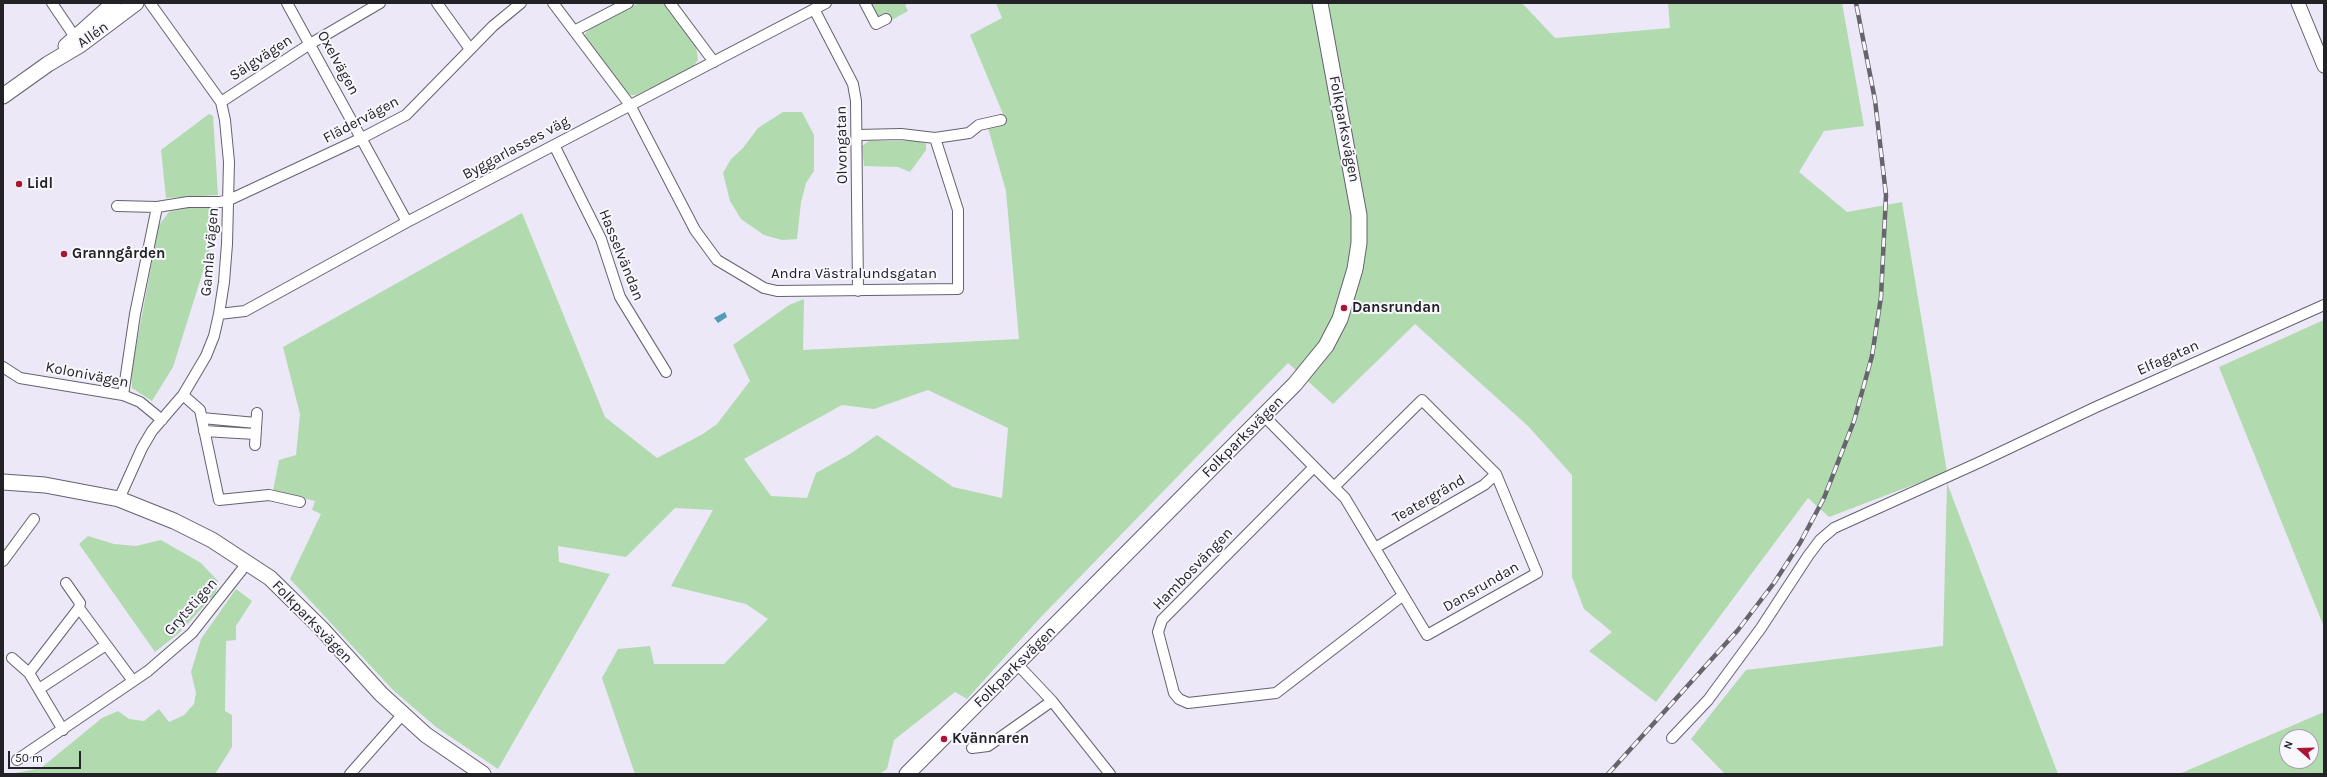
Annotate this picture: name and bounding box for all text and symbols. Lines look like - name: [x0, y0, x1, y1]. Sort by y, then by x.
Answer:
- street label: Allén: [74, 18, 112, 52]
- street label: Oxelvägen: [313, 28, 363, 98]
- street label: Sälgvägen: [226, 31, 296, 85]
- street label: Folkparksvägen: [1325, 74, 1363, 184]
- street label: Flädervägen: [320, 92, 402, 148]
- street label: Olvongatan: [832, 106, 852, 184]
- street label: Byggarlasses väg: [459, 112, 573, 184]
- place label: Lidl: [27, 175, 53, 193]
- marker: Lidl: [14, 179, 24, 189]
- street label: Gamla vägen: [197, 207, 223, 297]
- street label: Hasselvändan: [594, 207, 648, 303]
- place label: Granngården: [72, 245, 165, 263]
- marker: Granngården: [59, 249, 69, 259]
- street label: Andra Västralundsgatan: [771, 265, 937, 283]
- place label: Dansrundan: [1352, 299, 1440, 317]
- marker: Dansrundan: [1339, 303, 1349, 313]
- street label: Elfagatan: [2134, 336, 2202, 380]
- street label: Kolonivägen: [44, 358, 130, 392]
- street label: Folkparksvägen: [1198, 392, 1288, 482]
- street label: Teatergränd: [1389, 471, 1469, 527]
- street label: Hambosvängen: [1149, 524, 1237, 614]
- street label: Dansrundan: [1440, 558, 1522, 616]
- street label: Grytstigen: [161, 575, 221, 639]
- street label: Folkparksvägen: [268, 577, 356, 667]
- street label: Folkparksvägen: [970, 622, 1060, 712]
- north arrow: [2279, 729, 2319, 769]
- place label: Kvännaren: [952, 730, 1029, 748]
- marker: Kvännaren: [939, 734, 949, 744]
- text: N: [2281, 739, 2296, 751]
- scale bar: [10, 743, 83, 769]
- text: 50 m: [15, 751, 43, 765]

